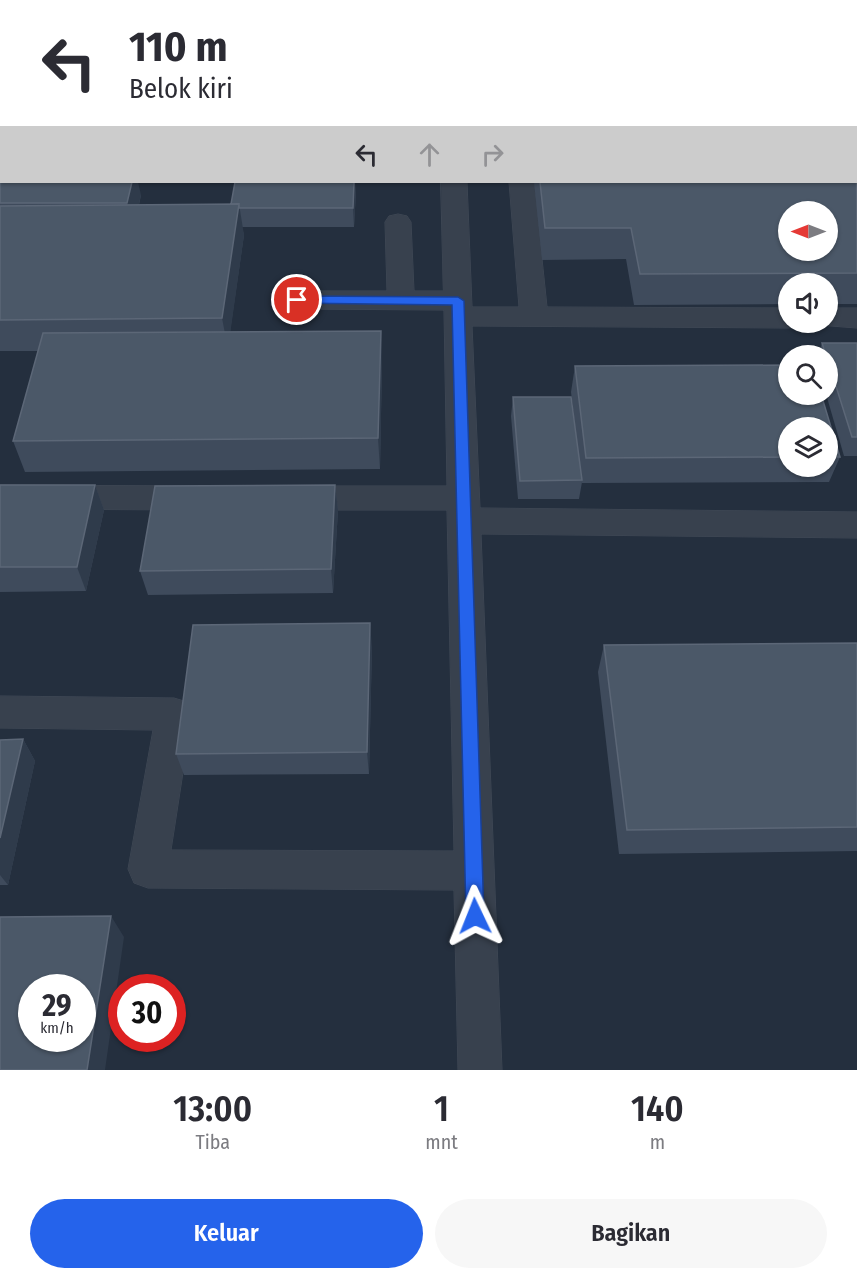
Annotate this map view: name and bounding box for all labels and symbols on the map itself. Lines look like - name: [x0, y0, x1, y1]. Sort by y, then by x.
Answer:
- north arrow: [778, 201, 838, 261]
- pin: [271, 274, 322, 325]
- position arrow: [443, 884, 507, 948]
- speed limit sign: 30: [108, 974, 186, 1052]

